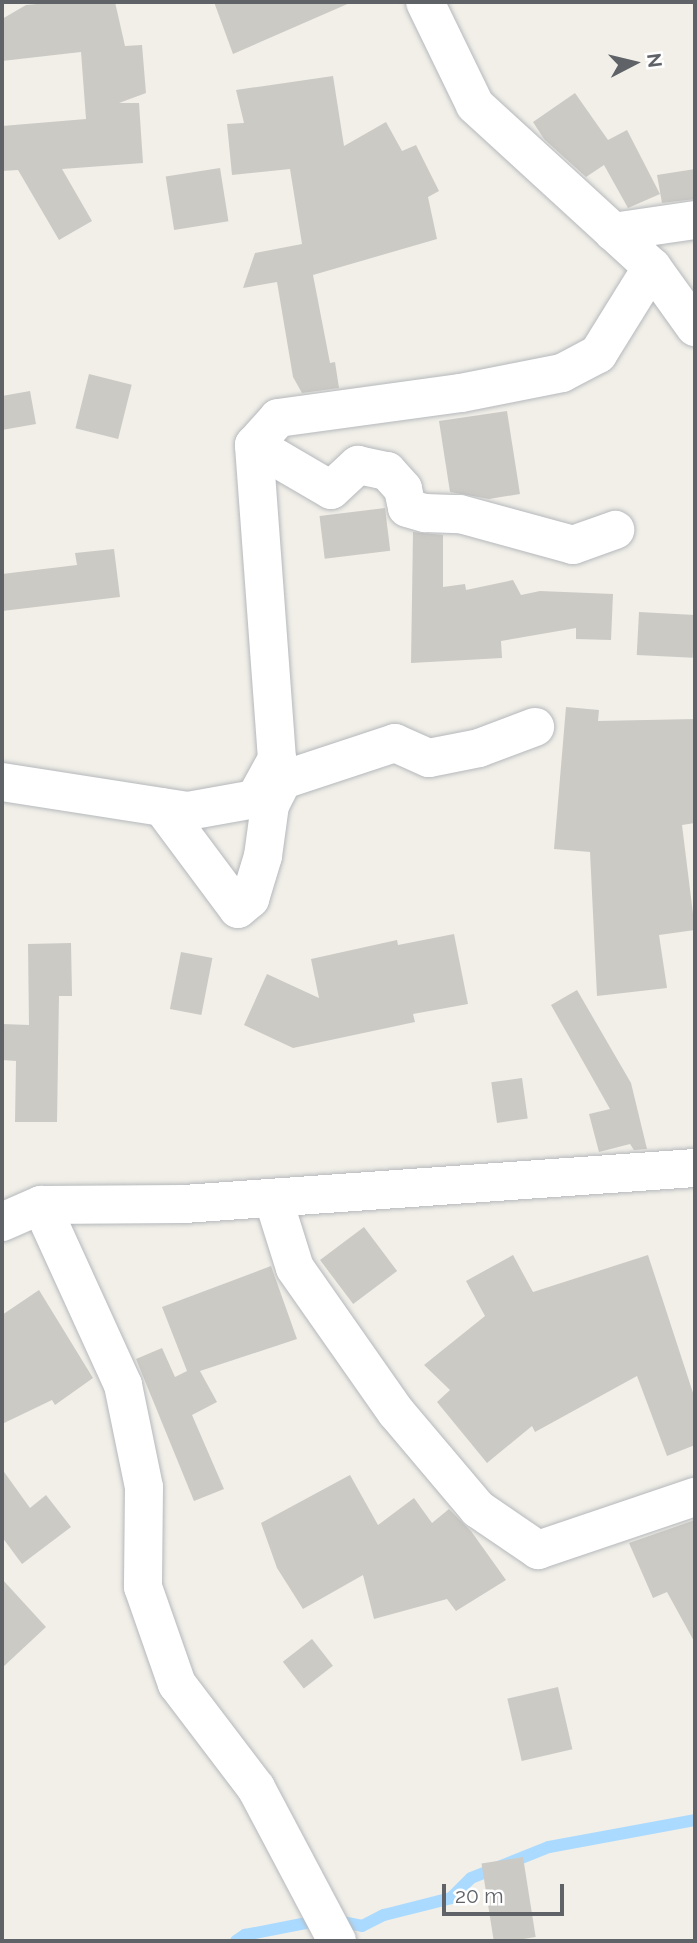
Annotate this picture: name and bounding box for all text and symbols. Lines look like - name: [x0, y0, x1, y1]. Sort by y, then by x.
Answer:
- north arrow: [599, 28, 669, 98]
- text: N: [643, 52, 667, 69]
- scale bar: [445, 1870, 568, 1914]
- text: 20 m: [455, 1883, 503, 1908]

